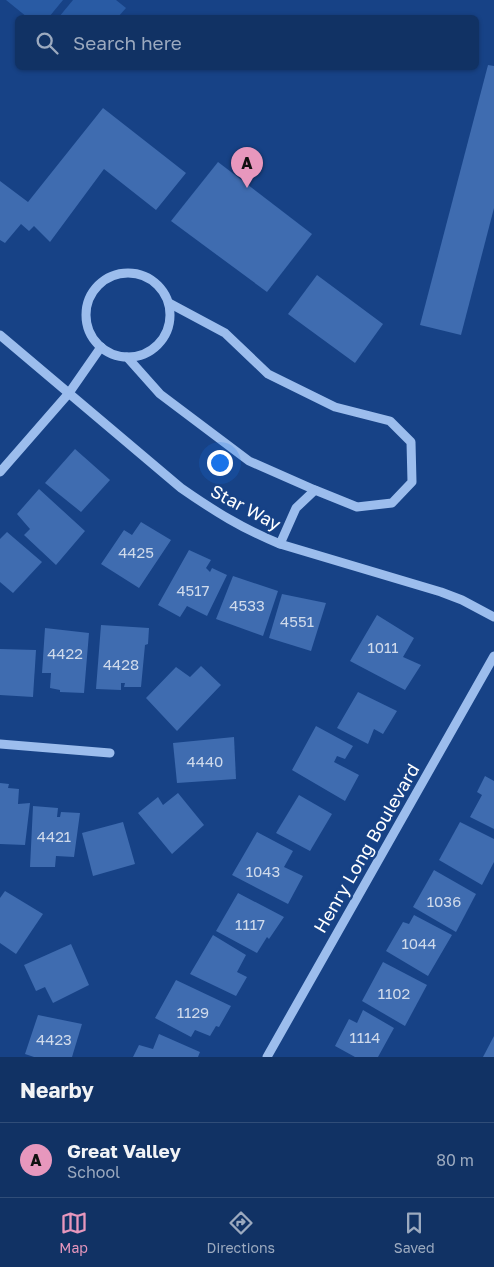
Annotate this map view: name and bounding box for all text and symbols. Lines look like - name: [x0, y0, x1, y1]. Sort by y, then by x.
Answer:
- search box: [15, 15, 479, 70]
- icon: search: [33, 29, 61, 57]
- text: Search here: [73, 31, 182, 54]
- pin: A: [231, 147, 263, 188]
- your location: [207, 450, 233, 476]
- street label: Star Way: [207, 479, 285, 535]
- house number: 4425: [118, 543, 154, 561]
- house number: 4517: [176, 581, 210, 599]
- house number: 4533: [229, 596, 265, 614]
- house number: 4551: [280, 612, 314, 630]
- house number: 1011: [367, 638, 399, 656]
- house number: 4422: [47, 644, 83, 662]
- house number: 4428: [103, 655, 139, 673]
- house number: 4440: [187, 752, 223, 770]
- street label: Henry Long Boulevard: [309, 759, 423, 937]
- house number: 4421: [37, 827, 71, 845]
- house number: 1043: [246, 862, 280, 880]
- house number: 1036: [427, 892, 461, 910]
- house number: 1117: [235, 915, 265, 933]
- house number: 1044: [402, 934, 436, 952]
- house number: 1102: [378, 984, 410, 1002]
- house number: 1129: [177, 1003, 209, 1021]
- house number: 1114: [350, 1028, 380, 1046]
- house number: 4423: [36, 1030, 72, 1048]
- text: Nearby: [20, 1077, 94, 1103]
- text: Great Valley: [67, 1139, 181, 1162]
- text: A: [30, 1150, 42, 1170]
- text: 80 m: [436, 1150, 474, 1170]
- text: School: [67, 1162, 120, 1182]
- tab: Map: [59, 1209, 88, 1256]
- tab: Directions: [207, 1209, 275, 1256]
- tab: Saved: [394, 1209, 435, 1256]

